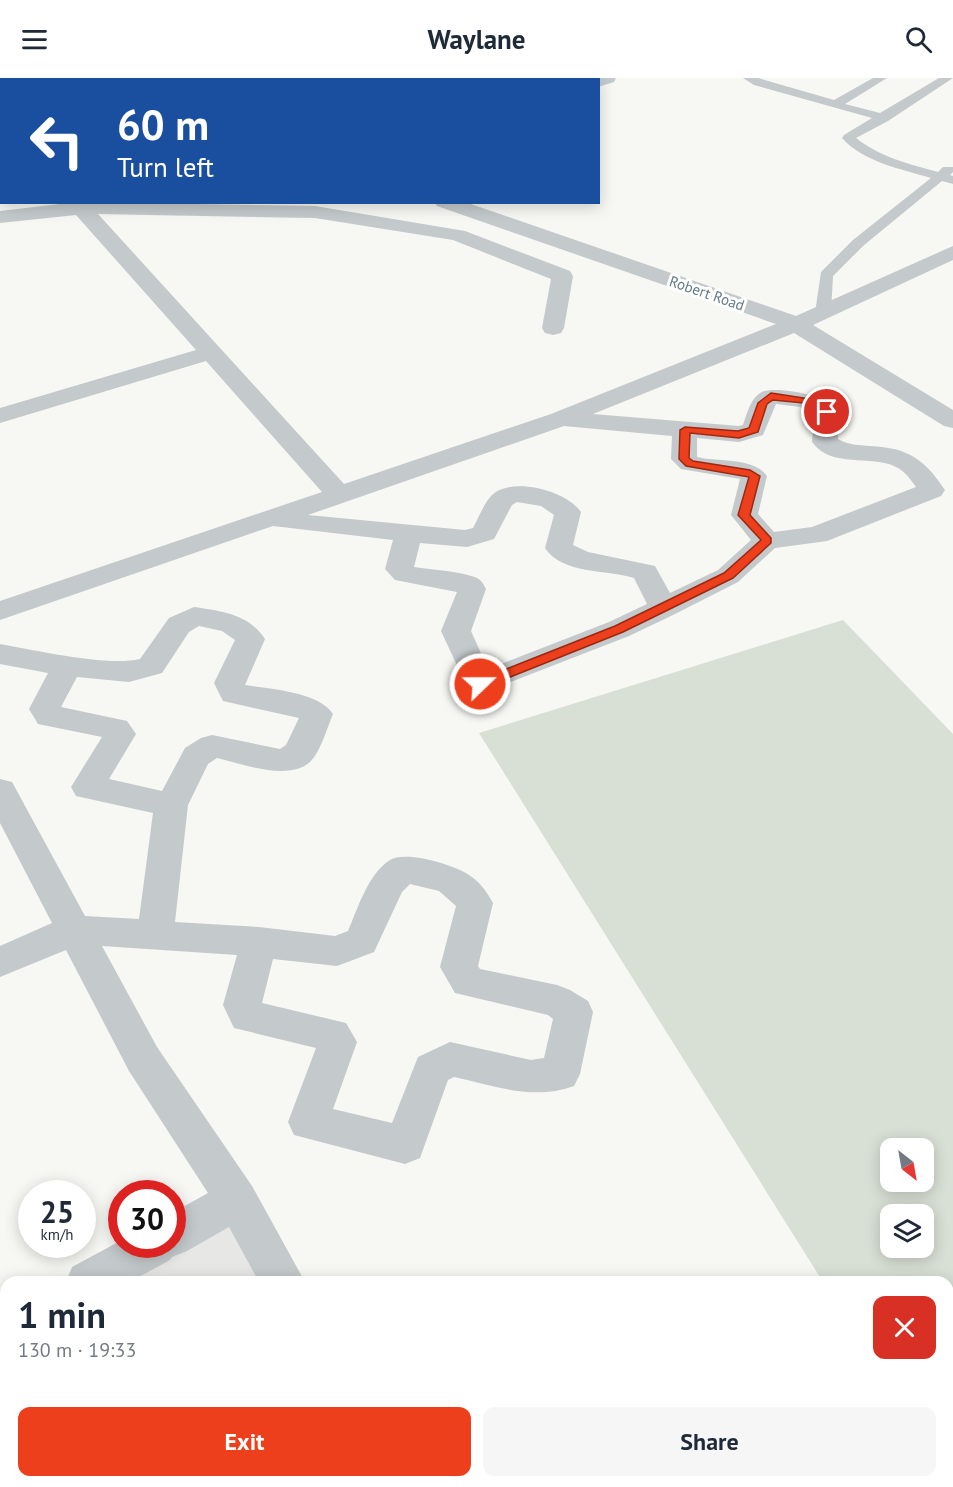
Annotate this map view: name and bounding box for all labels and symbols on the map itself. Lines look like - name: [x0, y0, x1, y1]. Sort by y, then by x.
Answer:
- street label: Robert Road: [667, 271, 747, 315]
- pin: [801, 386, 852, 437]
- position arrow: [448, 652, 512, 716]
- north arrow: [880, 1138, 934, 1192]
- speed limit sign: 30: [108, 1180, 186, 1258]

